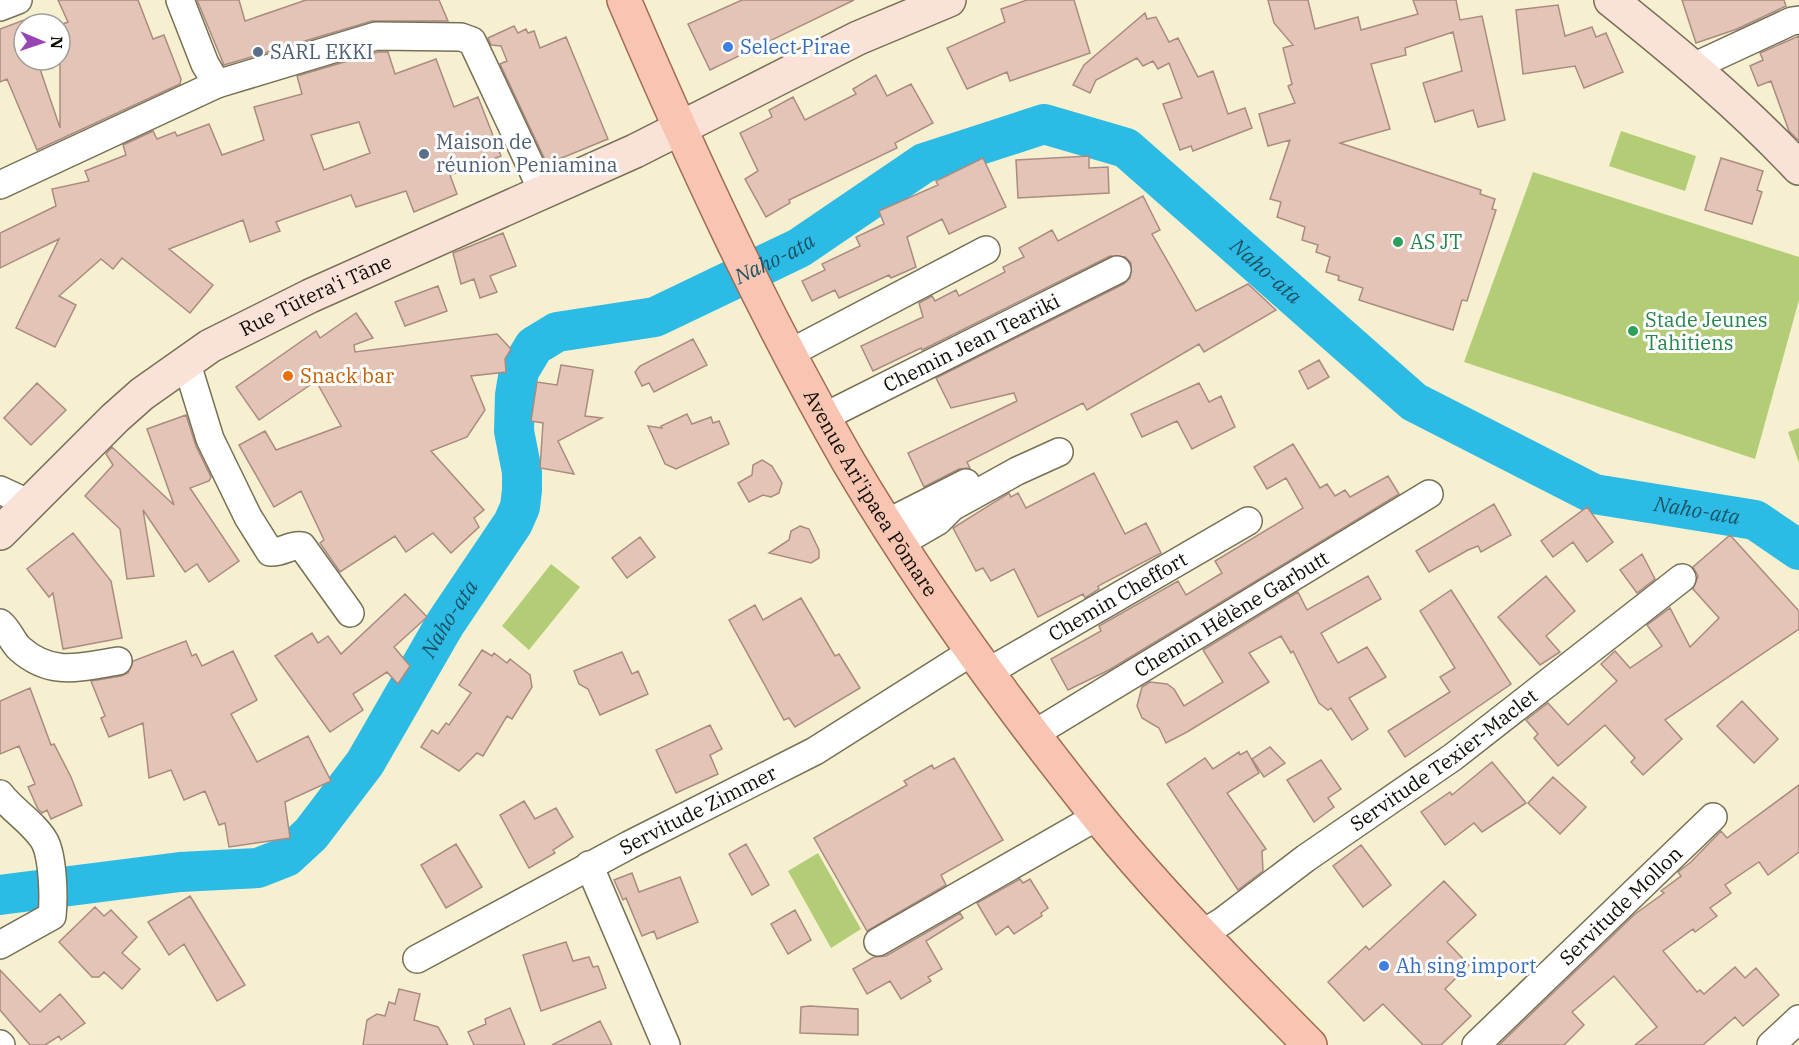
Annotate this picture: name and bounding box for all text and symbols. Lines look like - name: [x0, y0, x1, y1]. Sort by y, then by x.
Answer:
- north arrow: [12, 12, 72, 72]
- place label: Select Pirae: [740, 33, 851, 60]
- text: N: [47, 36, 67, 49]
- place label: SARL EKKI: [270, 38, 373, 65]
- marker: Select Pirae: [721, 40, 735, 54]
- marker: SARL EKKI: [251, 45, 265, 59]
- place label: Maison de réunion Peniamina: [436, 128, 618, 178]
- marker: Maison de réunion Peniamina: [417, 147, 431, 161]
- water label: Naho-ata: [729, 226, 821, 290]
- place label: AS JT: [1410, 228, 1462, 255]
- water label: Naho-ata: [1224, 231, 1309, 310]
- marker: AS JT: [1391, 235, 1405, 249]
- street label: Rue Tūtera'i Tāne: [235, 247, 395, 342]
- street label: Chemin Jean Teariki: [878, 287, 1064, 398]
- place label: Stade Jeunes Tahitiens: [1645, 306, 1768, 356]
- marker: Stade Jeunes Tahitiens: [1626, 324, 1640, 338]
- place label: Snack bar: [300, 362, 394, 389]
- marker: Snack bar: [281, 369, 295, 383]
- street label: Avenue Ari'ipaea Pōmare: [798, 385, 944, 602]
- water label: Naho-ata: [1651, 489, 1743, 530]
- street label: Chemin Hélène Garbutt: [1129, 544, 1333, 683]
- street label: Chemin Cheffort: [1043, 545, 1192, 647]
- water label: Naho-ata: [413, 574, 484, 663]
- street label: Servitude Texier-Maclet: [1344, 682, 1543, 837]
- street label: Servitude Zimmer: [614, 759, 781, 861]
- street label: Servitude Mollon: [1553, 840, 1688, 971]
- place label: Ah sing import: [1396, 952, 1536, 979]
- marker: Ah sing import: [1377, 959, 1391, 973]

